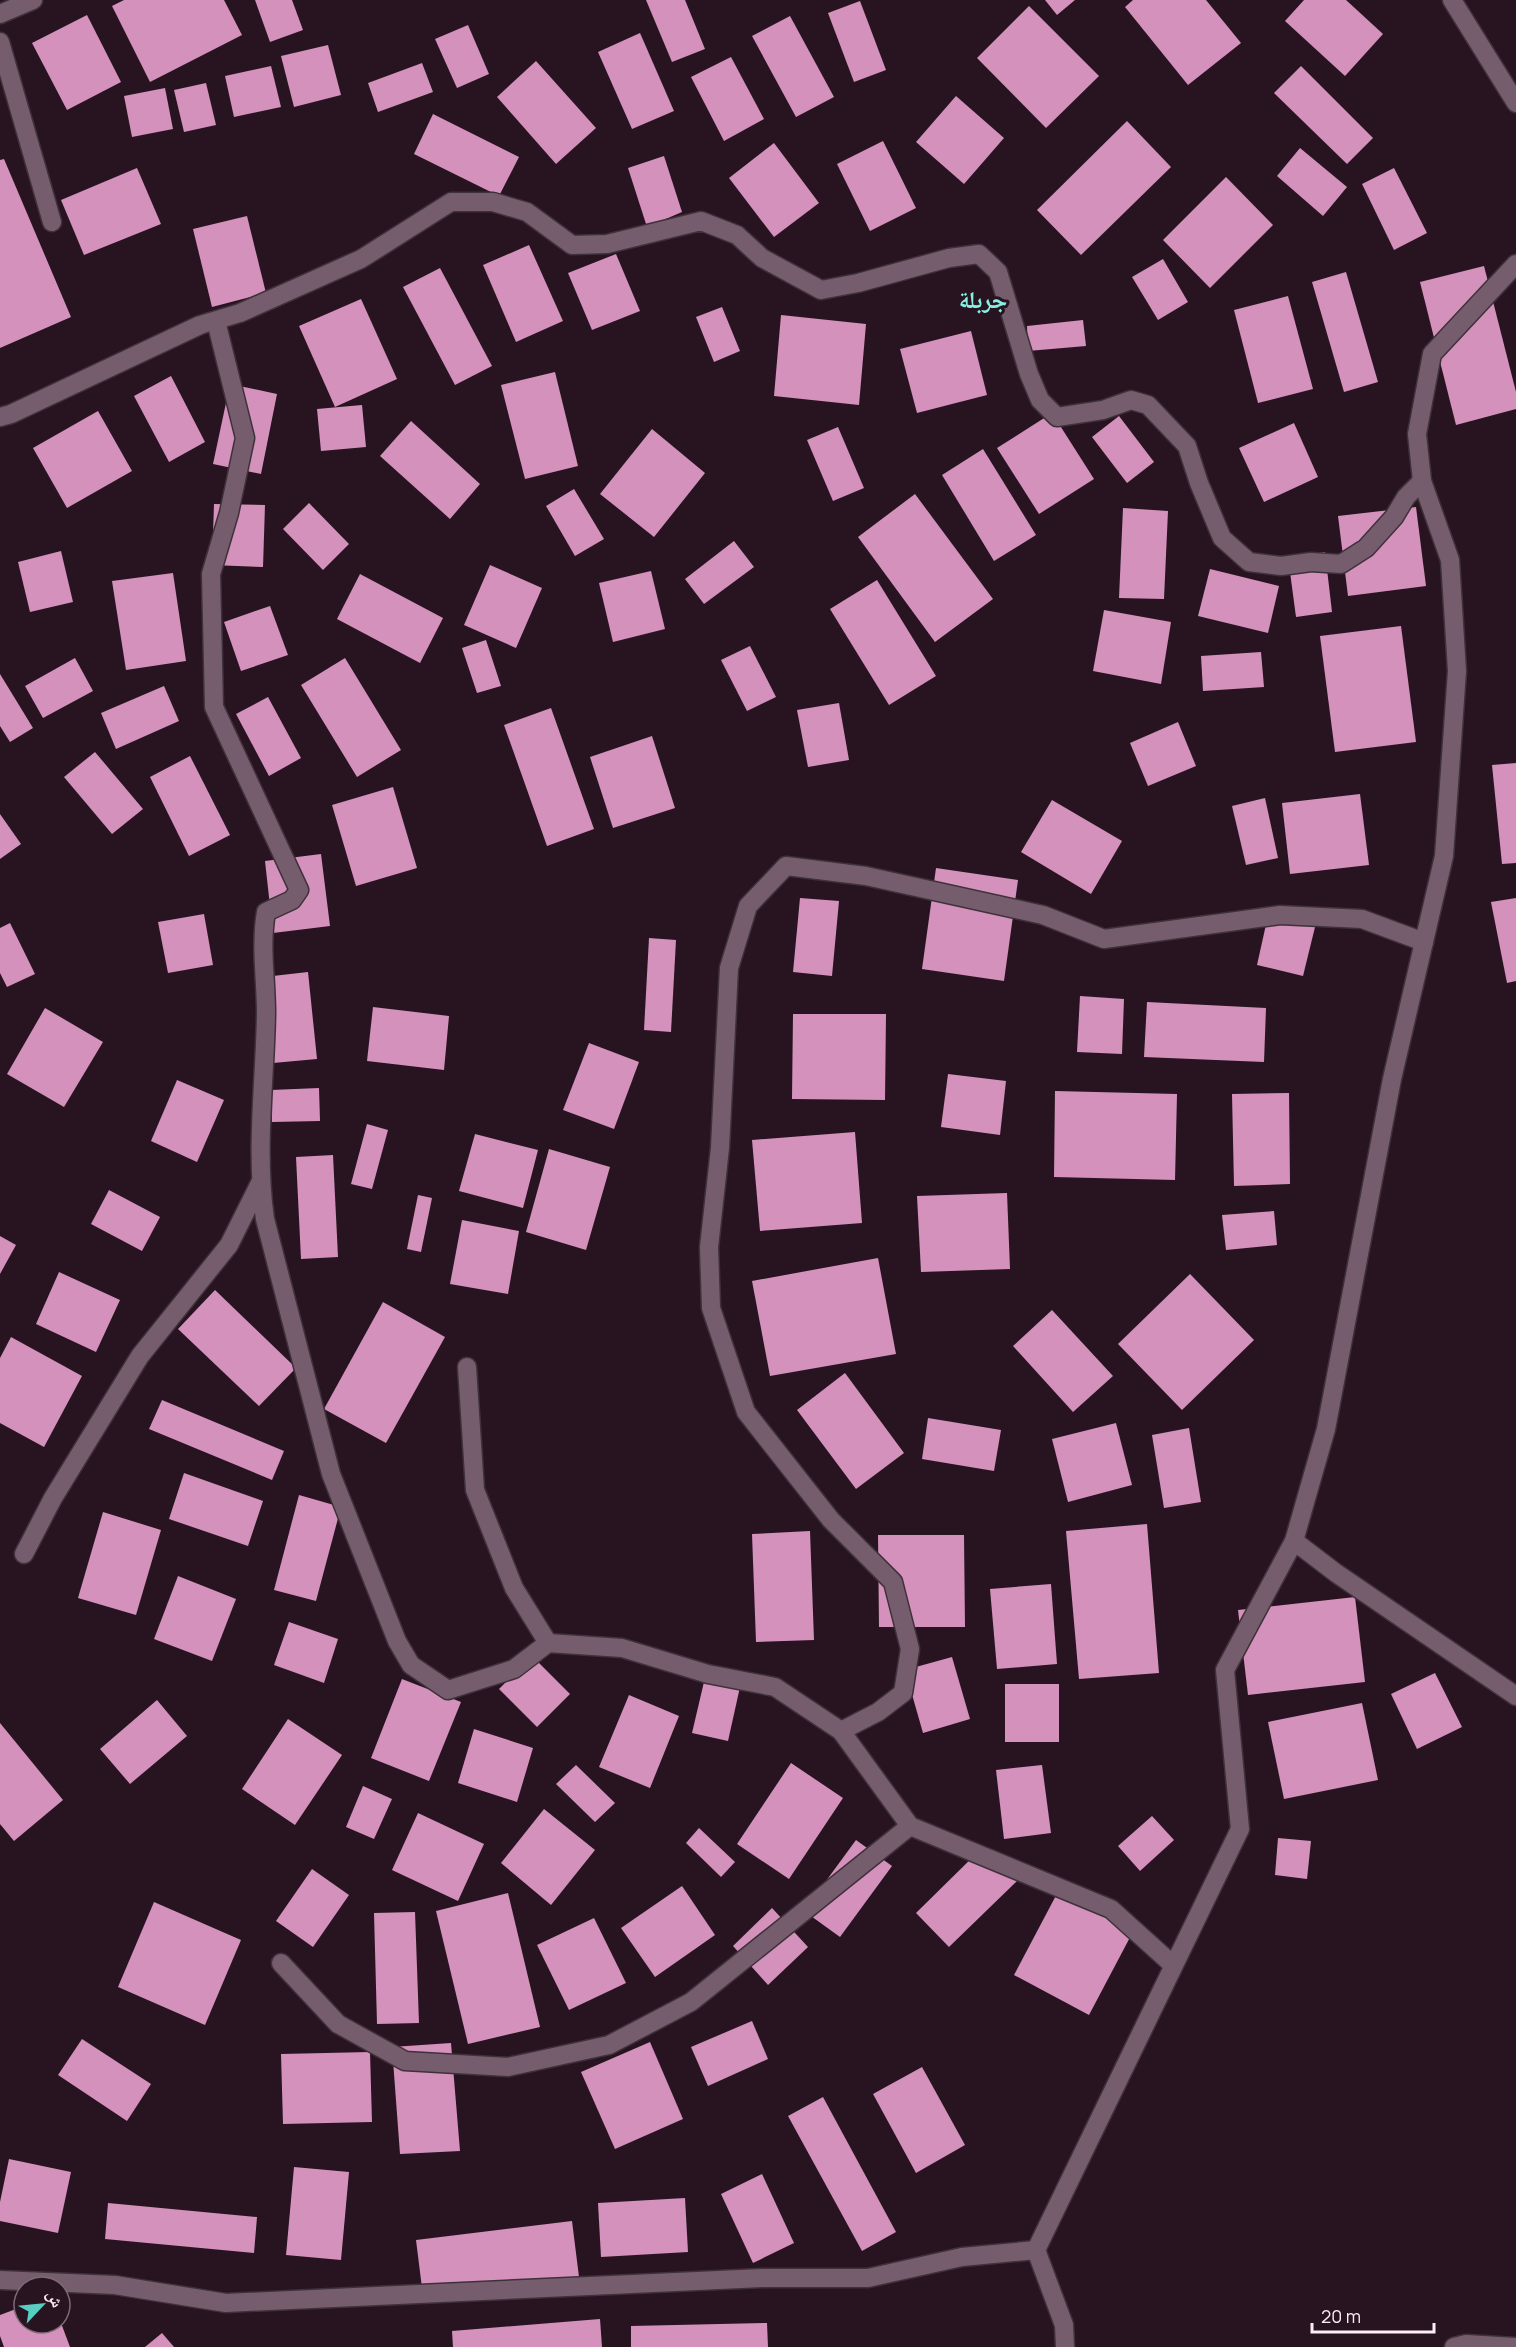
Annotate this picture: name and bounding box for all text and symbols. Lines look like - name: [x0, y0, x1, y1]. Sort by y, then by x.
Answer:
- district label: جربلة: [959, 282, 1007, 315]
- north arrow: [12, 2275, 72, 2335]
- text: ش: [42, 2286, 69, 2311]
- scale bar: [1312, 2296, 1434, 2334]
- text: 20 m: [1321, 2304, 1361, 2328]

